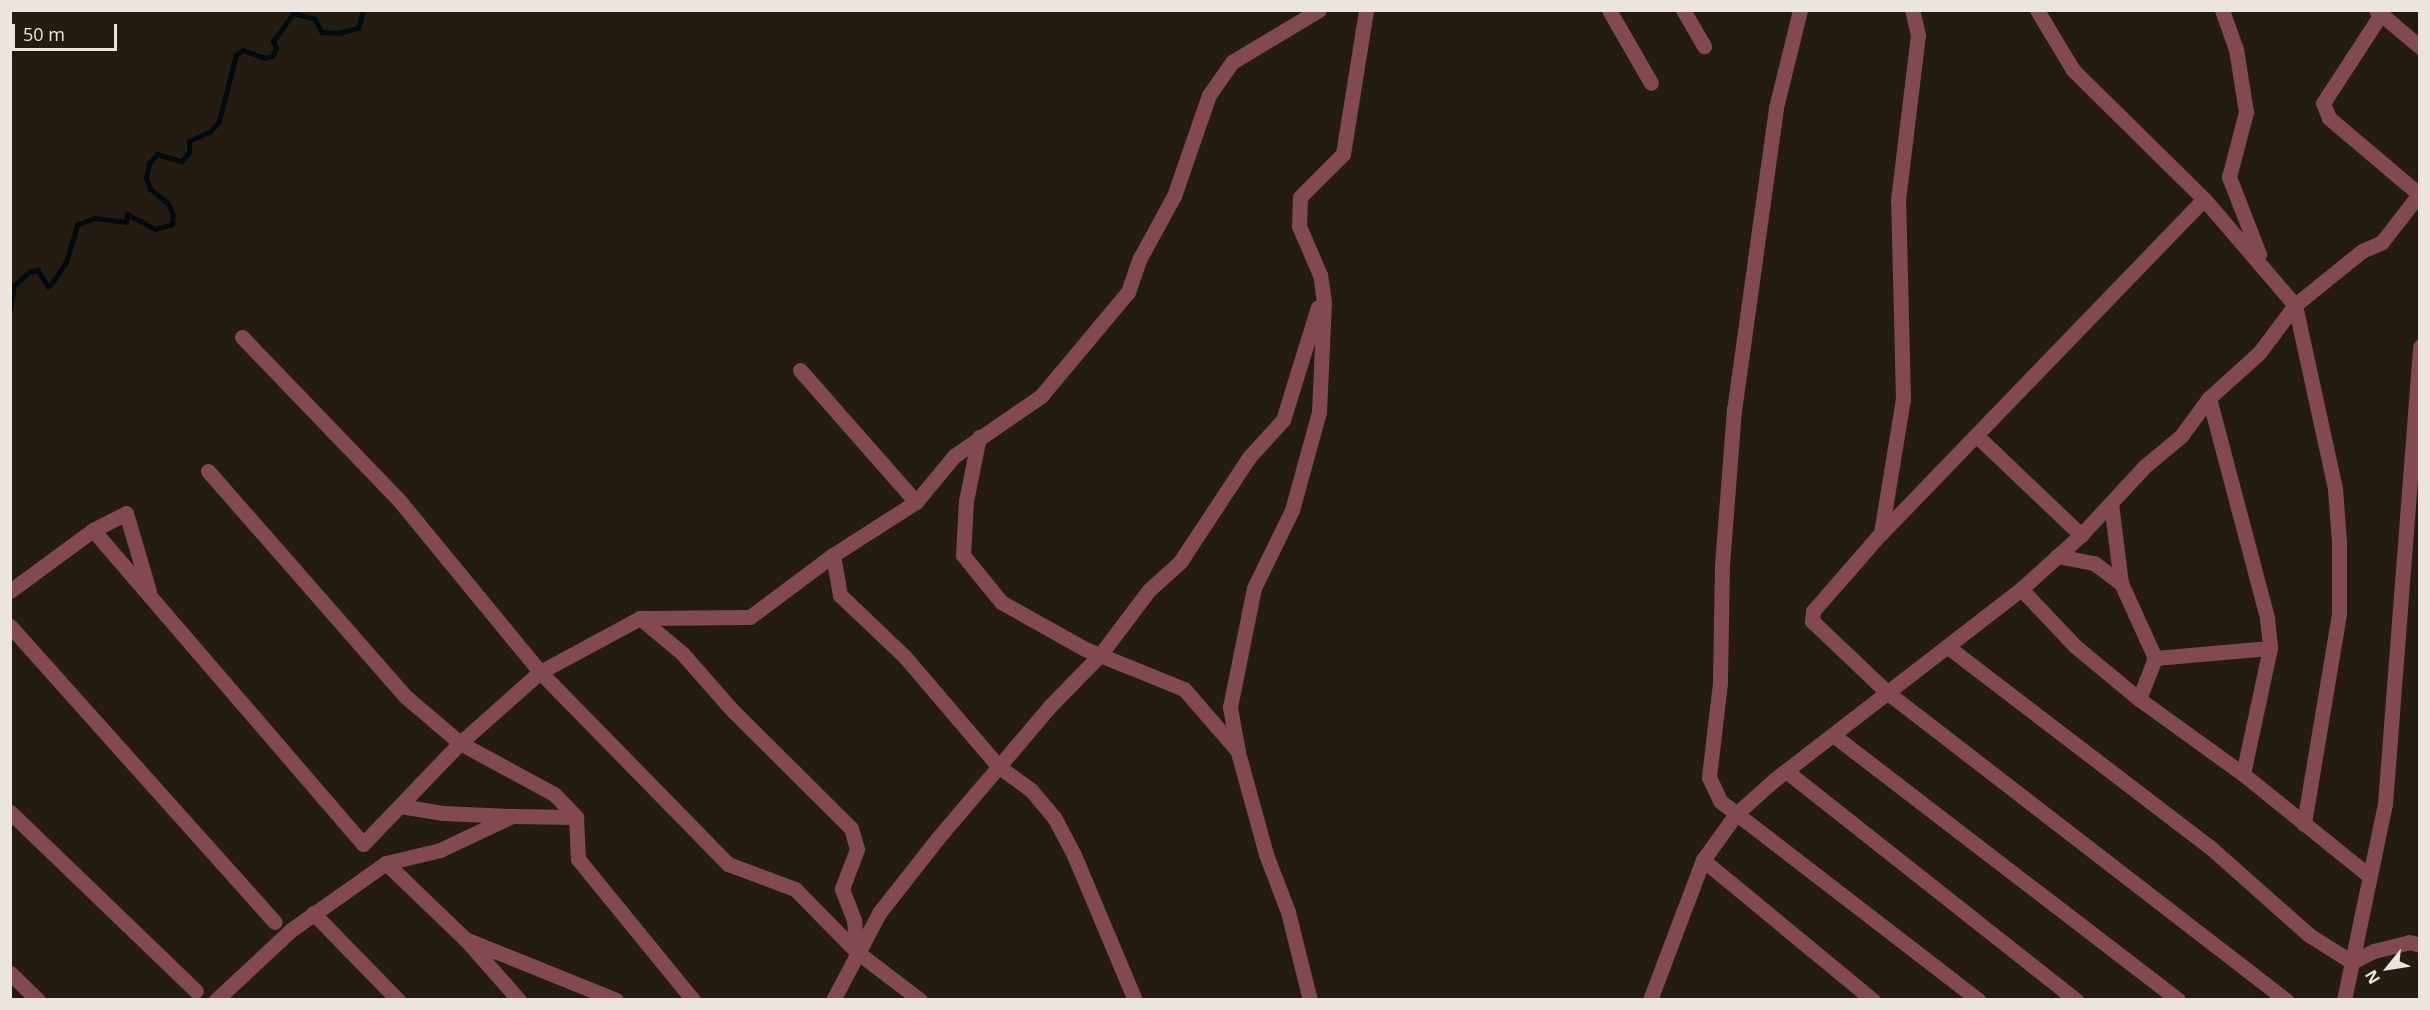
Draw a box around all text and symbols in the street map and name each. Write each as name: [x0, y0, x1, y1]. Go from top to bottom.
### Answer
scale bar: [15, 12, 120, 50]
text: 50 m: [23, 22, 65, 46]
north arrow: [2358, 938, 2418, 998]
text: N: [2360, 966, 2385, 988]

